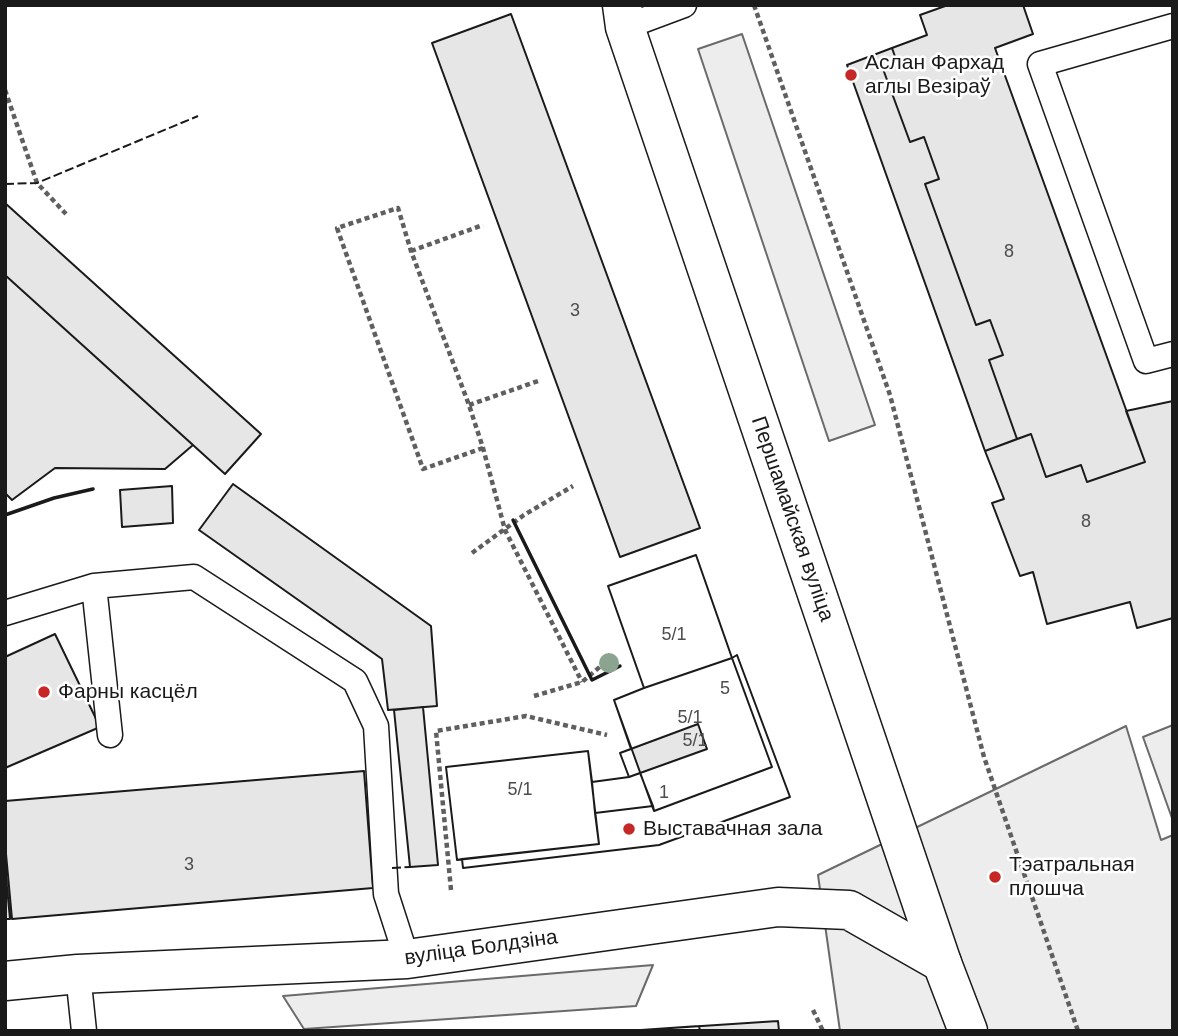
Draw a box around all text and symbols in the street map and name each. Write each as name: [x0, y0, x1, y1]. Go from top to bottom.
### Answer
place label: Аслан Фархад аглы Везіраў: [865, 50, 1004, 100]
marker: Аслан Фархад аглы Везіраў: [843, 67, 859, 83]
house number: 8: [1004, 241, 1014, 263]
house number: 3: [570, 300, 580, 322]
street label: Першамайская вуліца: [745, 413, 839, 625]
house number: 8: [1081, 511, 1091, 533]
house number: 5/1: [661, 624, 687, 646]
house number: 5: [720, 678, 730, 700]
place label: Фарны касцёл: [58, 679, 198, 705]
marker: Фарны касцёл: [36, 684, 52, 700]
house number: 5/1: [677, 707, 703, 729]
house number: 5/1: [682, 730, 708, 752]
house number: 5/1: [507, 779, 533, 801]
house number: 1: [659, 782, 669, 804]
place label: Выставачная зала: [643, 816, 822, 842]
marker: Выставачная зала: [621, 821, 637, 837]
place label: Тэатральная плошча: [1009, 852, 1135, 902]
house number: 3: [184, 854, 194, 876]
marker: Тэатральная плошча: [987, 869, 1003, 885]
street label: вуліца Болдзіна: [403, 925, 559, 971]

